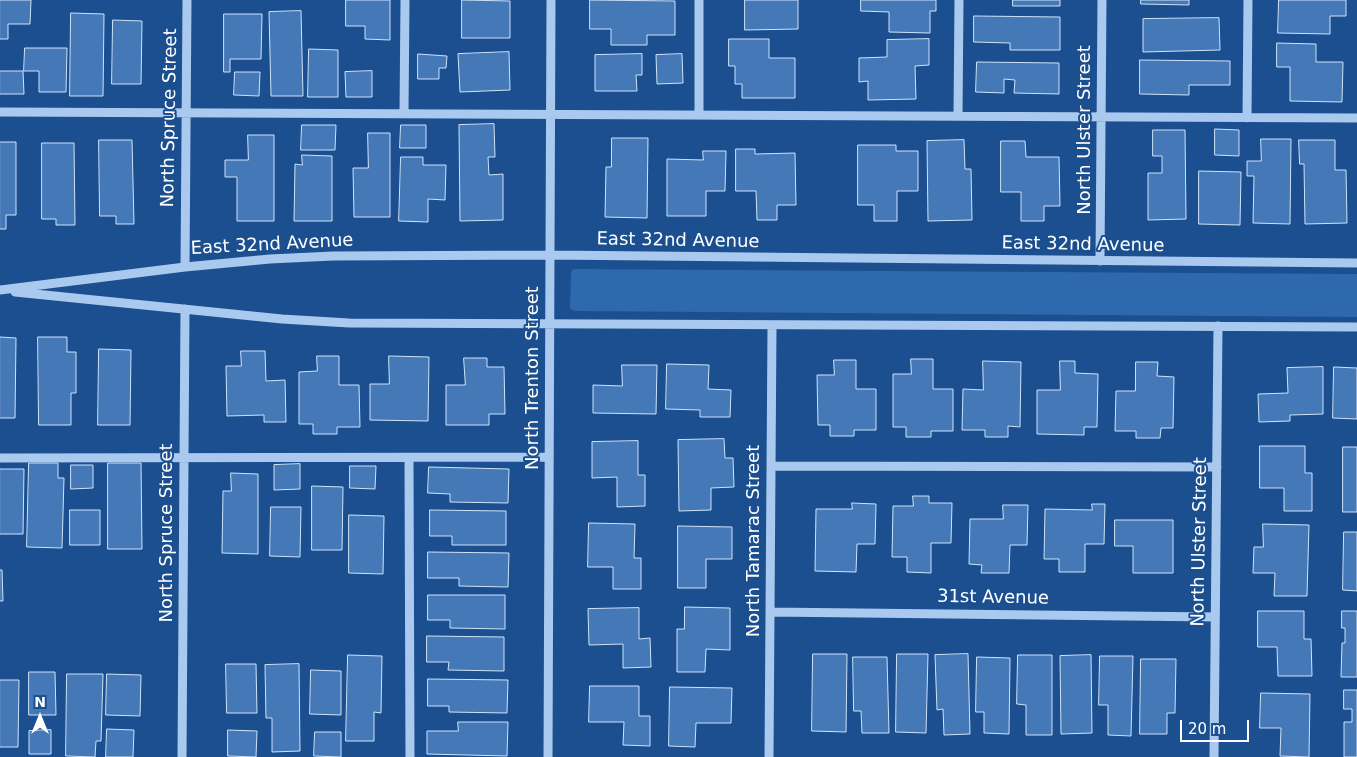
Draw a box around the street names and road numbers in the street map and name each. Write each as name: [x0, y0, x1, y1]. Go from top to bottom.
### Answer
street label: North Spruce Street: [158, 28, 182, 208]
street label: North Ulster Street: [1074, 45, 1096, 215]
street label: East 32nd Avenue: [596, 229, 760, 253]
street label: East 32nd Avenue: [190, 230, 354, 260]
street label: East 32nd Avenue: [1001, 233, 1165, 257]
street label: North Trenton Street: [522, 286, 544, 470]
street label: North Spruce Street: [156, 443, 178, 623]
street label: North Tamarac Street: [743, 445, 765, 637]
street label: North Ulster Street: [1188, 457, 1212, 627]
street label: 31st Avenue: [937, 586, 1049, 610]

